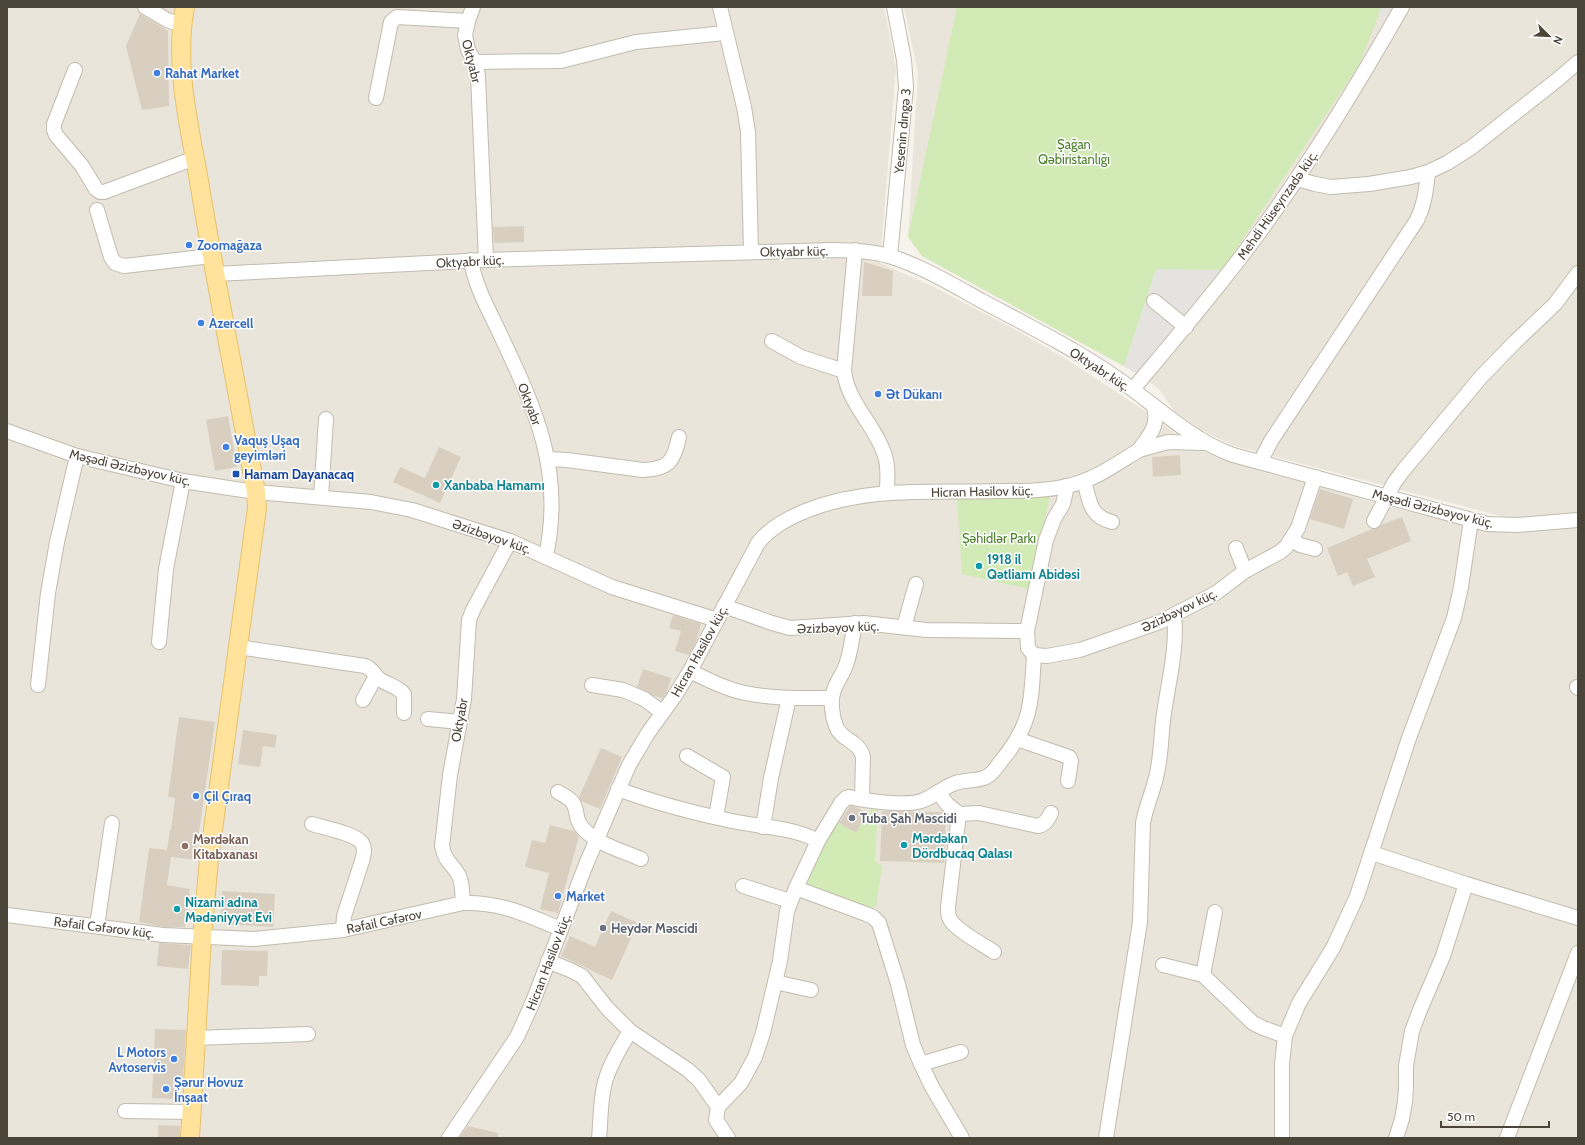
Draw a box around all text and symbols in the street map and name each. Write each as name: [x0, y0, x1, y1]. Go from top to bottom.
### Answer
north arrow: [1529, 16, 1569, 56]
text: N: [1550, 34, 1566, 46]
street label: Oktyabr: [459, 38, 485, 85]
place label: Rahat Market: [165, 65, 240, 81]
marker: Rahat Market: [152, 68, 162, 78]
street label: Yesenin dıngə 3: [890, 88, 914, 175]
park label: Şağan Qəbiristanlığı: [1038, 136, 1110, 167]
street label: Mehdi Hüseynzadə küç.: [1233, 147, 1321, 262]
place label: Zoomağaza: [197, 237, 263, 253]
marker: Zoomağaza: [184, 240, 194, 250]
street label: Oktyabr küç.: [760, 242, 829, 260]
street label: Oktyabr küç.: [435, 251, 505, 271]
place label: Azercell: [209, 315, 254, 331]
marker: Azercell: [196, 318, 206, 328]
street label: Oktyabr küç.: [1067, 344, 1133, 394]
street label: Oktyabr: [515, 381, 546, 428]
place label: Ət Dükanı: [886, 386, 942, 402]
marker: Ət Dükanı: [873, 389, 883, 399]
place label: Vaquş Uşaq geyimləri: [234, 432, 300, 463]
marker: Vaquş Uşaq geyimləri: [221, 442, 231, 452]
street label: Məşədi Əzizbəyov küç.: [68, 445, 193, 489]
place label: Hamam Dayanacaq: [244, 466, 354, 482]
marker: Hamam Dayanacaq: [231, 469, 241, 479]
place label: Xanbaba Hamamı: [443, 477, 545, 493]
marker: Xanbaba Hamamı: [431, 480, 441, 490]
street label: Hicran Hasilov küç.: [931, 482, 1034, 500]
street label: Məşədi Əzizbəyov küç.: [1371, 485, 1495, 531]
street label: Əzizbəyov küç.: [451, 515, 534, 557]
park label: Şəhidlər Parkı: [962, 530, 1036, 546]
place label: 1918 il Qətliamı Abidəsi: [987, 551, 1080, 582]
marker: 1918 il Qətliamı Abidəsi: [974, 561, 984, 571]
street label: Əzizbəyov küç.: [1139, 585, 1220, 635]
street label: Hicran Hasilov küç.: [667, 602, 731, 700]
street label: Əzizbəyov küç.: [797, 618, 880, 636]
street label: Oktyabr: [447, 696, 471, 743]
place label: Çil Çıraq: [204, 788, 251, 804]
marker: Çil Çıraq: [191, 791, 201, 801]
place label: Tuba Şah Məscidi: [860, 810, 957, 826]
marker: Tuba Şah Məscidi: [847, 813, 857, 823]
place label: Mərdəkan Dördbucaq Qalası: [912, 830, 1012, 861]
place label: Mərdəkan Kitabxanası: [193, 831, 258, 862]
marker: Mərdəkan Dördbucaq Qalası: [899, 840, 909, 850]
marker: Mərdəkan Kitabxanası: [180, 841, 190, 851]
place label: Market: [566, 888, 605, 904]
marker: Market: [553, 891, 563, 901]
place label: Nizami adına Mədəniyyət Evi: [185, 894, 272, 925]
marker: Nizami adına Mədəniyyət Evi: [172, 904, 182, 914]
street label: Rəfail Cəfərov: [345, 905, 424, 937]
street label: Hicran Hasilov küç.: [522, 911, 574, 1013]
street label: Rəfail Cəfərov küç.: [53, 913, 155, 941]
place label: Heydər Məscidi: [611, 920, 698, 936]
marker: Heydər Məscidi: [598, 923, 608, 933]
place label: L Motors Avtoservis: [108, 1044, 166, 1075]
marker: L Motors Avtoservis: [169, 1054, 179, 1064]
place label: Şərur Hovuz İnşaat: [174, 1074, 243, 1105]
marker: Şərur Hovuz İnşaat: [161, 1084, 171, 1094]
scale bar: [1441, 1103, 1549, 1129]
text: 50 m: [1447, 1109, 1475, 1124]

